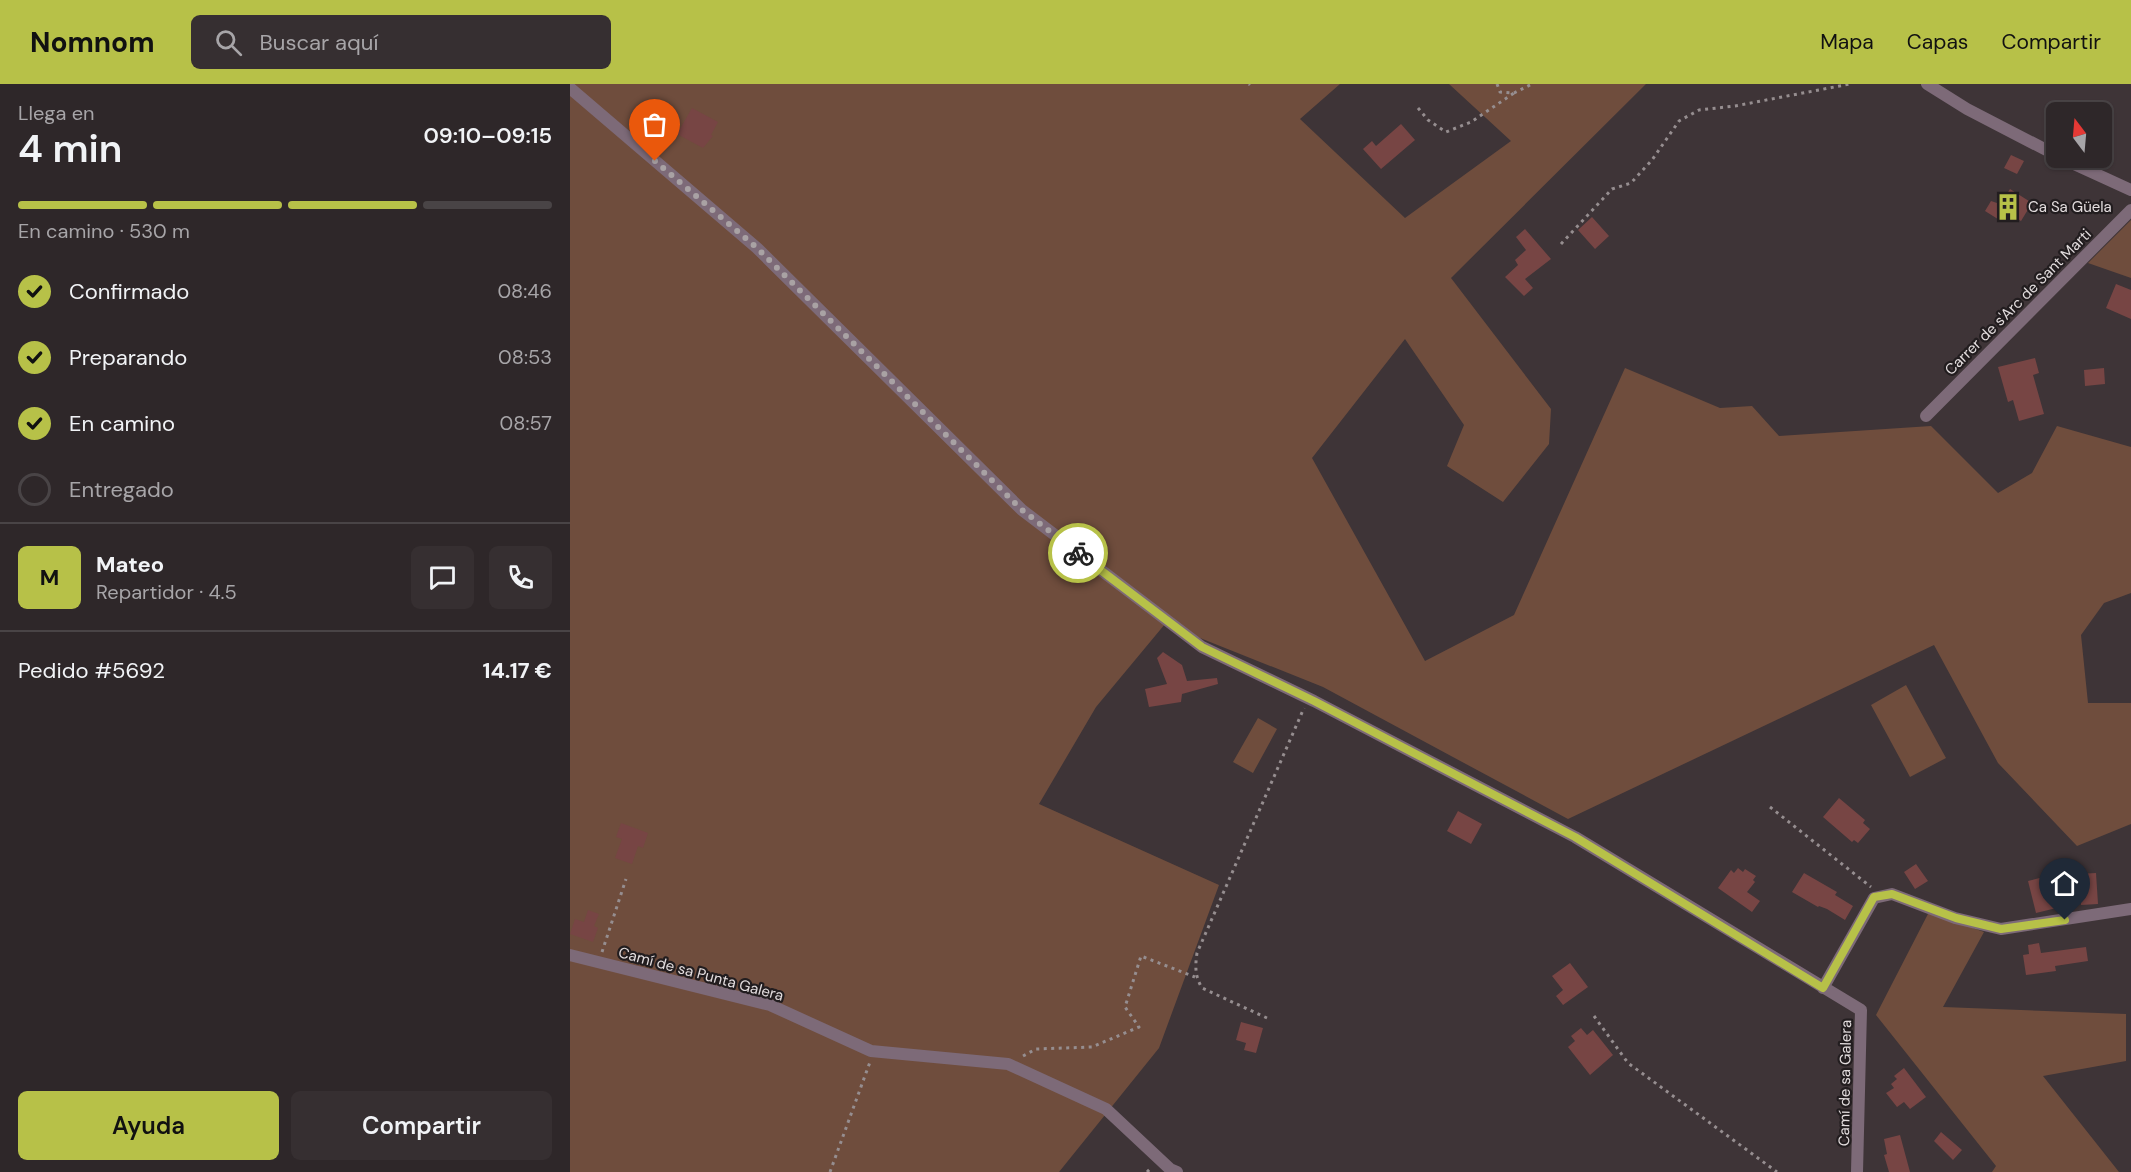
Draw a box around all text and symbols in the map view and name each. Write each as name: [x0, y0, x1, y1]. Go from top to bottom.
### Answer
search box: [191, 15, 611, 69]
text: Nomnom: [30, 24, 155, 61]
icon: search: [212, 26, 245, 59]
text: Buscar aquí: [260, 28, 378, 57]
text: Mapa: [1820, 28, 1874, 56]
text: Capas: [1907, 28, 1968, 56]
text: Compartir: [2001, 28, 2101, 56]
pin: [629, 99, 680, 161]
text: Llega en: [18, 100, 95, 126]
north arrow: [2046, 102, 2112, 168]
map controls: [2046, 102, 2112, 168]
icon: bag: [638, 108, 671, 141]
text: 09:10–09:15: [424, 121, 552, 150]
text: 4 min: [18, 123, 122, 174]
building icon: Ca Sa Güela: [1993, 192, 2023, 222]
place label: Ca Sa Güela: [2028, 197, 2112, 217]
text: En camino · 530 m: [18, 218, 190, 244]
street label: Carrer de s'Arc de Sant Marti: [1940, 224, 2096, 380]
icon: check: [18, 275, 51, 308]
text: Confirmado: [69, 277, 189, 306]
text: 08:46: [497, 278, 552, 304]
icon: check: [18, 341, 51, 374]
text: Preparando: [69, 343, 187, 372]
text: 08:53: [498, 344, 552, 370]
icon: check: [18, 407, 51, 440]
text: En camino: [69, 409, 175, 438]
text: 08:57: [500, 410, 552, 436]
text: Entregado: [69, 475, 174, 504]
courier: [1048, 523, 1108, 583]
icon: bike: [1062, 537, 1095, 570]
button: chat: [411, 546, 474, 609]
button: phone: [489, 546, 552, 609]
text: Mateo: [96, 550, 164, 579]
text: M: [40, 563, 59, 592]
text: Repartidor · 4.5: [96, 579, 237, 605]
text: Pedido #5692: [18, 656, 165, 685]
text: 14.17 €: [483, 656, 552, 685]
pin: [2039, 858, 2090, 920]
icon: home: [2048, 867, 2081, 900]
street label: Camí de sa Punta Galera: [616, 942, 786, 1006]
street label: Camí de sa Galera: [1834, 1020, 1856, 1146]
button: Ayuda: [18, 1091, 279, 1160]
button: Compartir: [291, 1091, 552, 1160]

